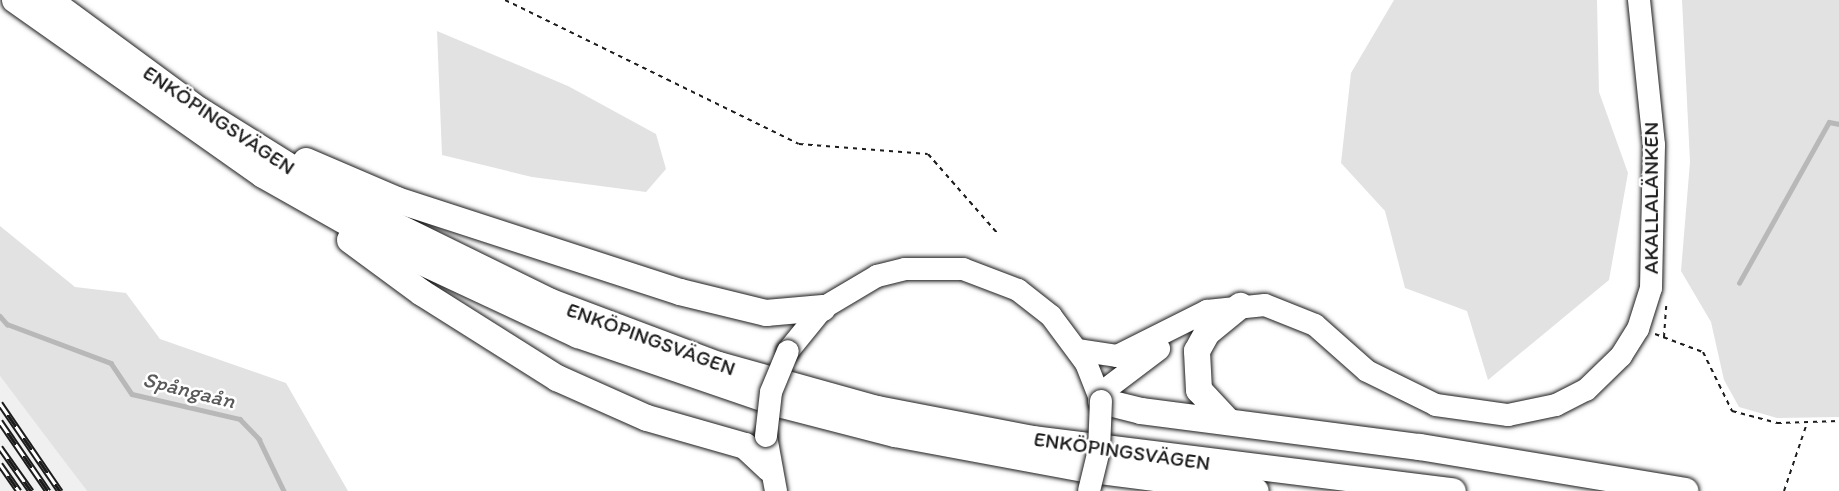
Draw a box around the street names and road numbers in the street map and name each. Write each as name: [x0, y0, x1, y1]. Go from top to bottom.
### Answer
street label: ENKÖPINGSVÄGEN: [138, 60, 300, 180]
street label: AKALLALÄNKEN: [1638, 122, 1664, 274]
street label: ENKÖPINGSVÄGEN: [563, 297, 739, 381]
street label: ENKÖPINGSVÄGEN: [1032, 426, 1212, 476]

